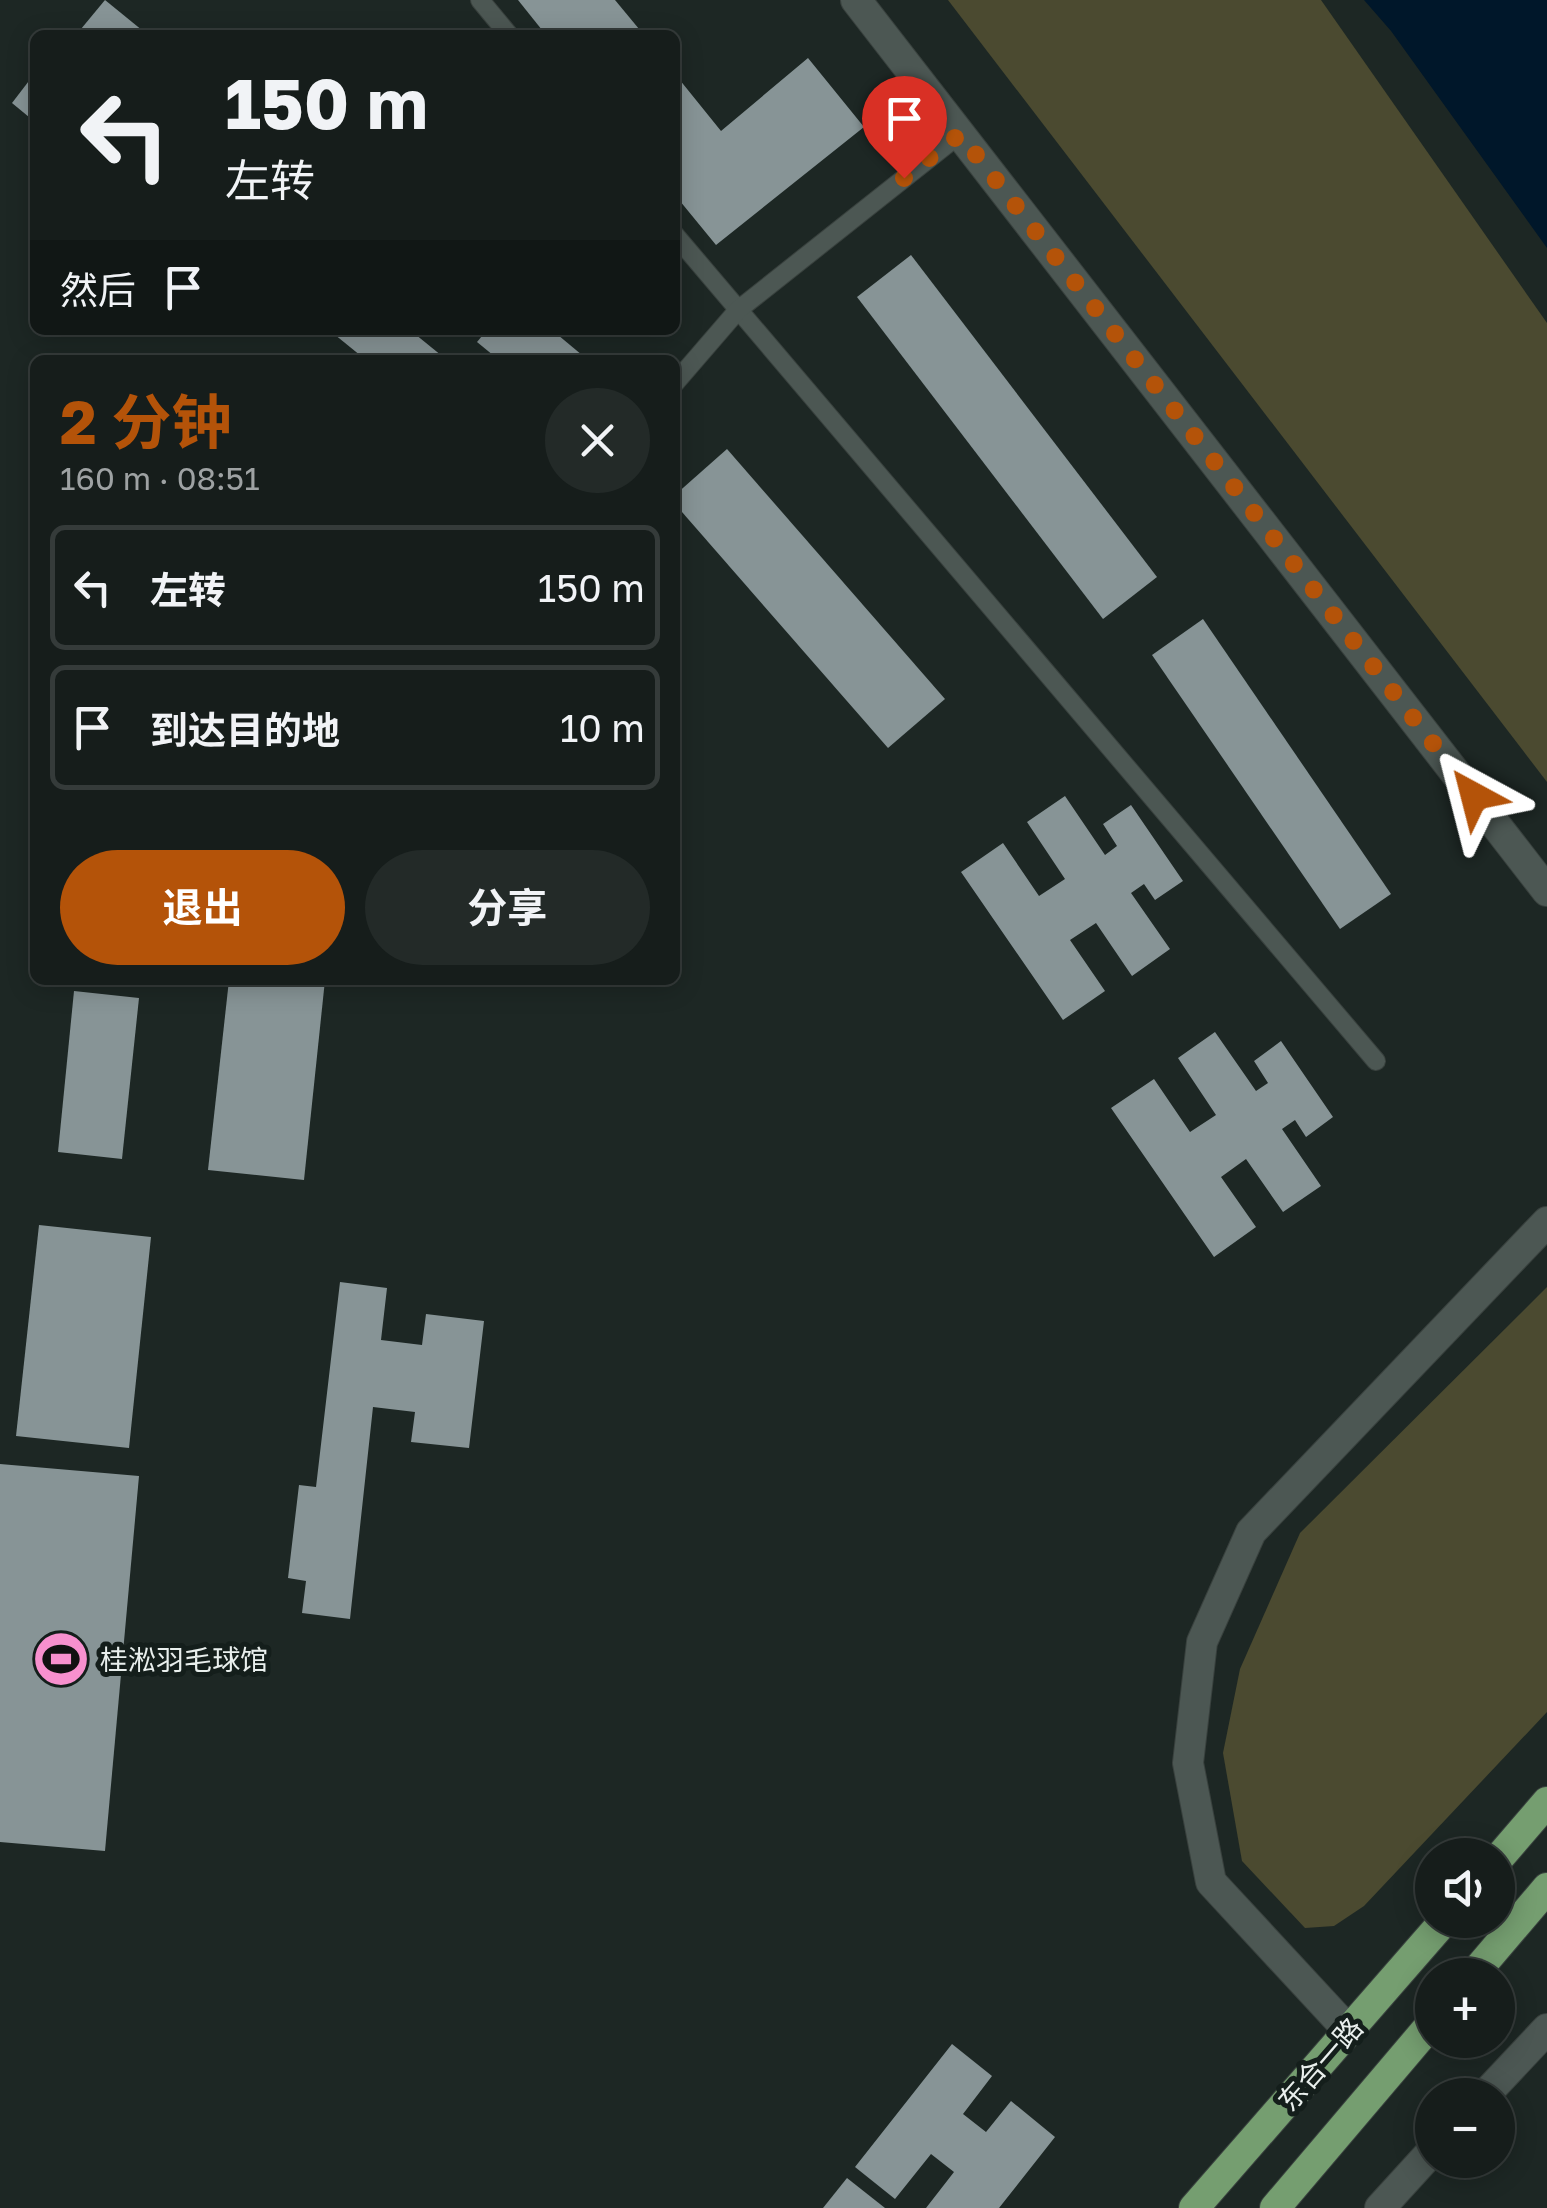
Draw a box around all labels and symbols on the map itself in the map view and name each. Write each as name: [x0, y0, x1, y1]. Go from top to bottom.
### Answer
pin: [862, 76, 947, 179]
position arrow: [1422, 744, 1526, 848]
sports icon: 桂淞羽毛球馆: [31, 1629, 91, 1689]
place label: 桂淞羽毛球馆: [100, 1643, 268, 1676]
street label: 东合一路: [1271, 2011, 1369, 2117]

